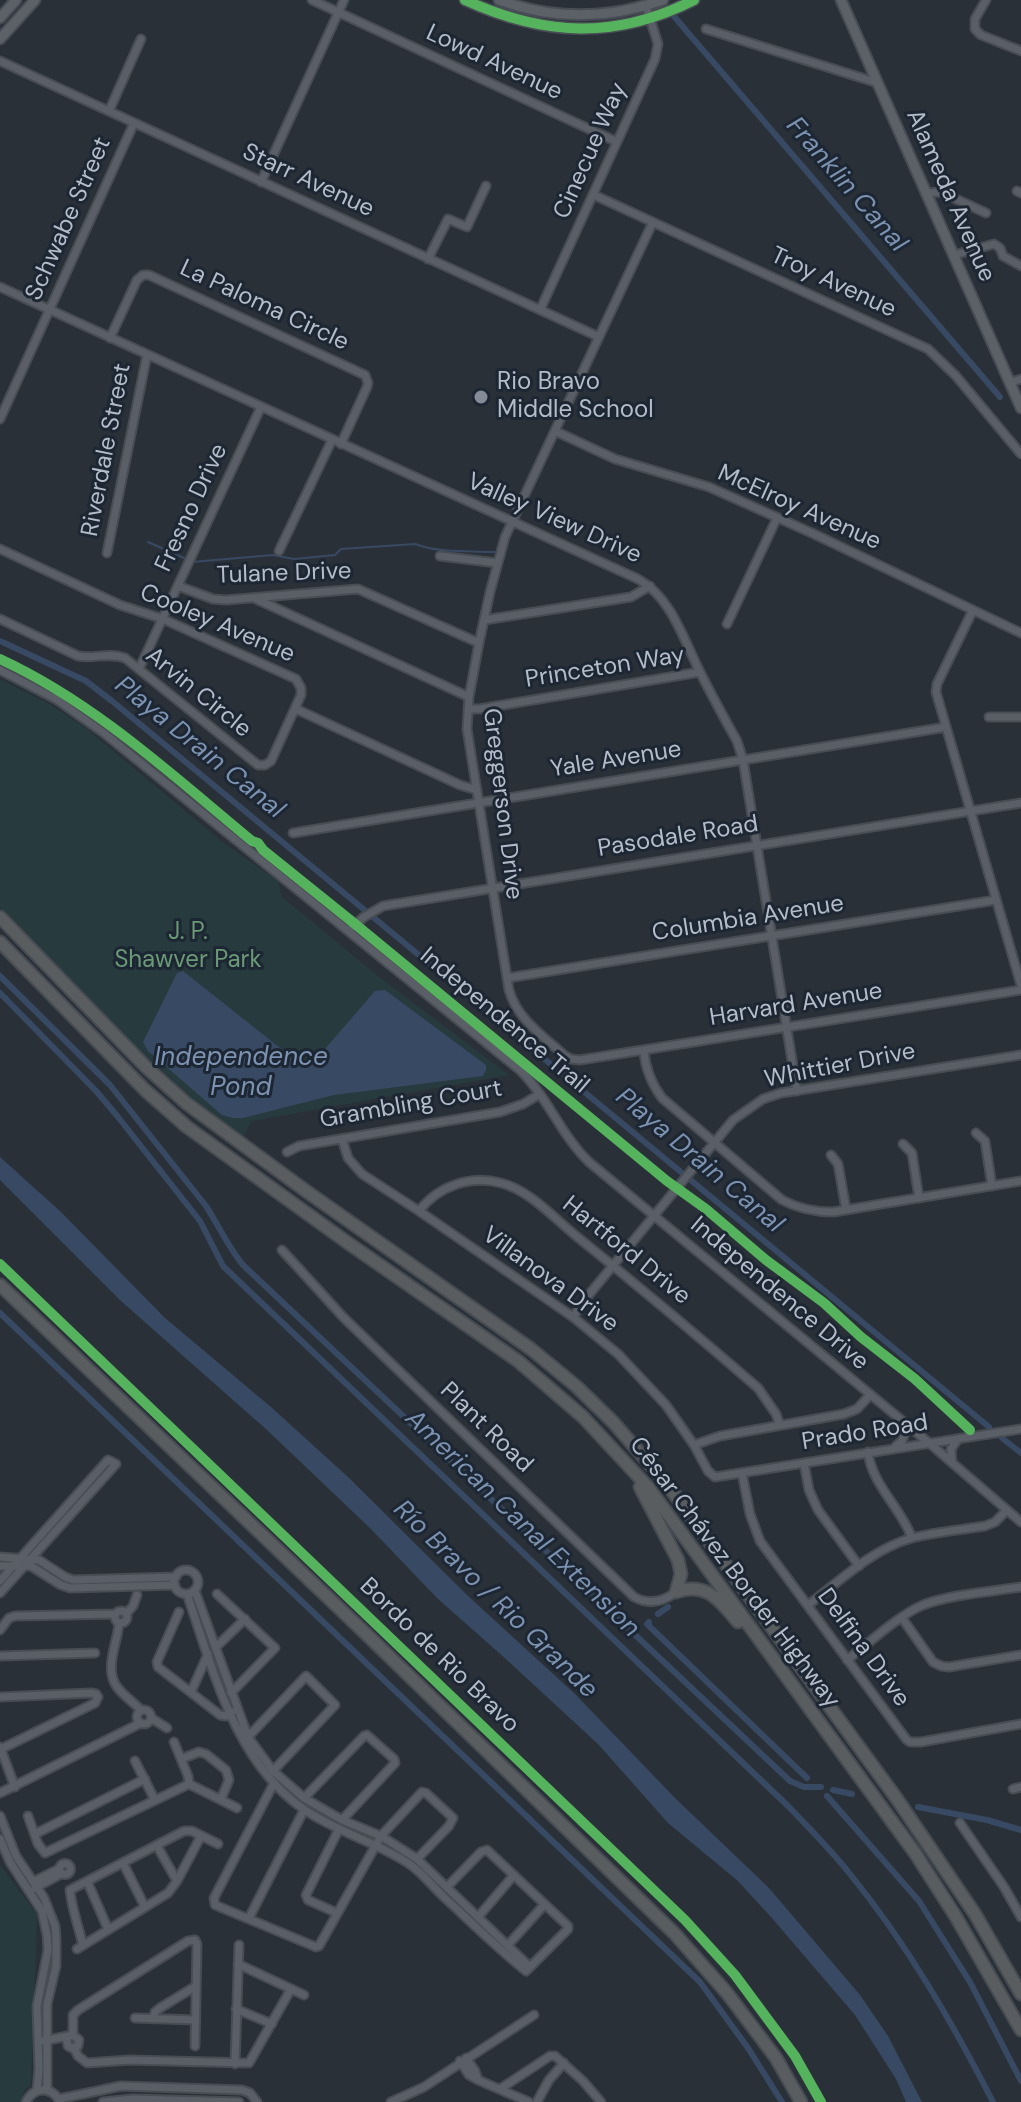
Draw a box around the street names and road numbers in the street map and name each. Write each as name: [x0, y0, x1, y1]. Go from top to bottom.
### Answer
street label: Lowd Avenue: [421, 19, 567, 107]
street label: Cinecue Way: [548, 78, 634, 224]
street label: Alameda Avenue: [899, 105, 1001, 287]
street label: Schwabe Street: [20, 133, 118, 305]
street label: Starr Avenue: [238, 138, 378, 224]
street label: Troy Avenue: [766, 241, 900, 325]
street label: La Paloma Circle: [175, 254, 353, 358]
street label: Riverdale Street: [76, 361, 138, 539]
street label: Fresno Drive: [150, 439, 234, 577]
street label: McElroy Avenue: [713, 459, 885, 557]
street label: Valley View Drive: [462, 468, 646, 570]
street label: Tulane Drive: [216, 557, 352, 591]
street label: Cooley Avenue: [135, 578, 299, 670]
street label: Princeton Way: [523, 641, 687, 695]
street label: Arvin Circle: [139, 642, 257, 744]
street label: Greggerson Drive: [476, 707, 528, 901]
street label: Yale Avenue: [548, 735, 684, 785]
street label: Pasodale Road: [596, 810, 760, 864]
street label: Columbia Avenue: [650, 890, 846, 948]
street label: Independence Trail: [414, 942, 594, 1100]
street label: Harvard Avenue: [707, 977, 885, 1033]
street label: Whittier Drive: [762, 1037, 918, 1095]
street label: Grambling Court: [318, 1075, 504, 1135]
street label: Hartford Drive: [556, 1191, 696, 1311]
street label: Independence Drive: [684, 1211, 874, 1377]
street label: Villanova Drive: [476, 1221, 624, 1339]
street label: Plant Road: [434, 1377, 538, 1479]
street label: Prado Road: [800, 1409, 930, 1457]
street label: César Chávez Border Highway: [623, 1432, 845, 1714]
street label: Bordo de Rio Bravo: [353, 1572, 525, 1740]
street label: Delfina Drive: [810, 1583, 916, 1713]

